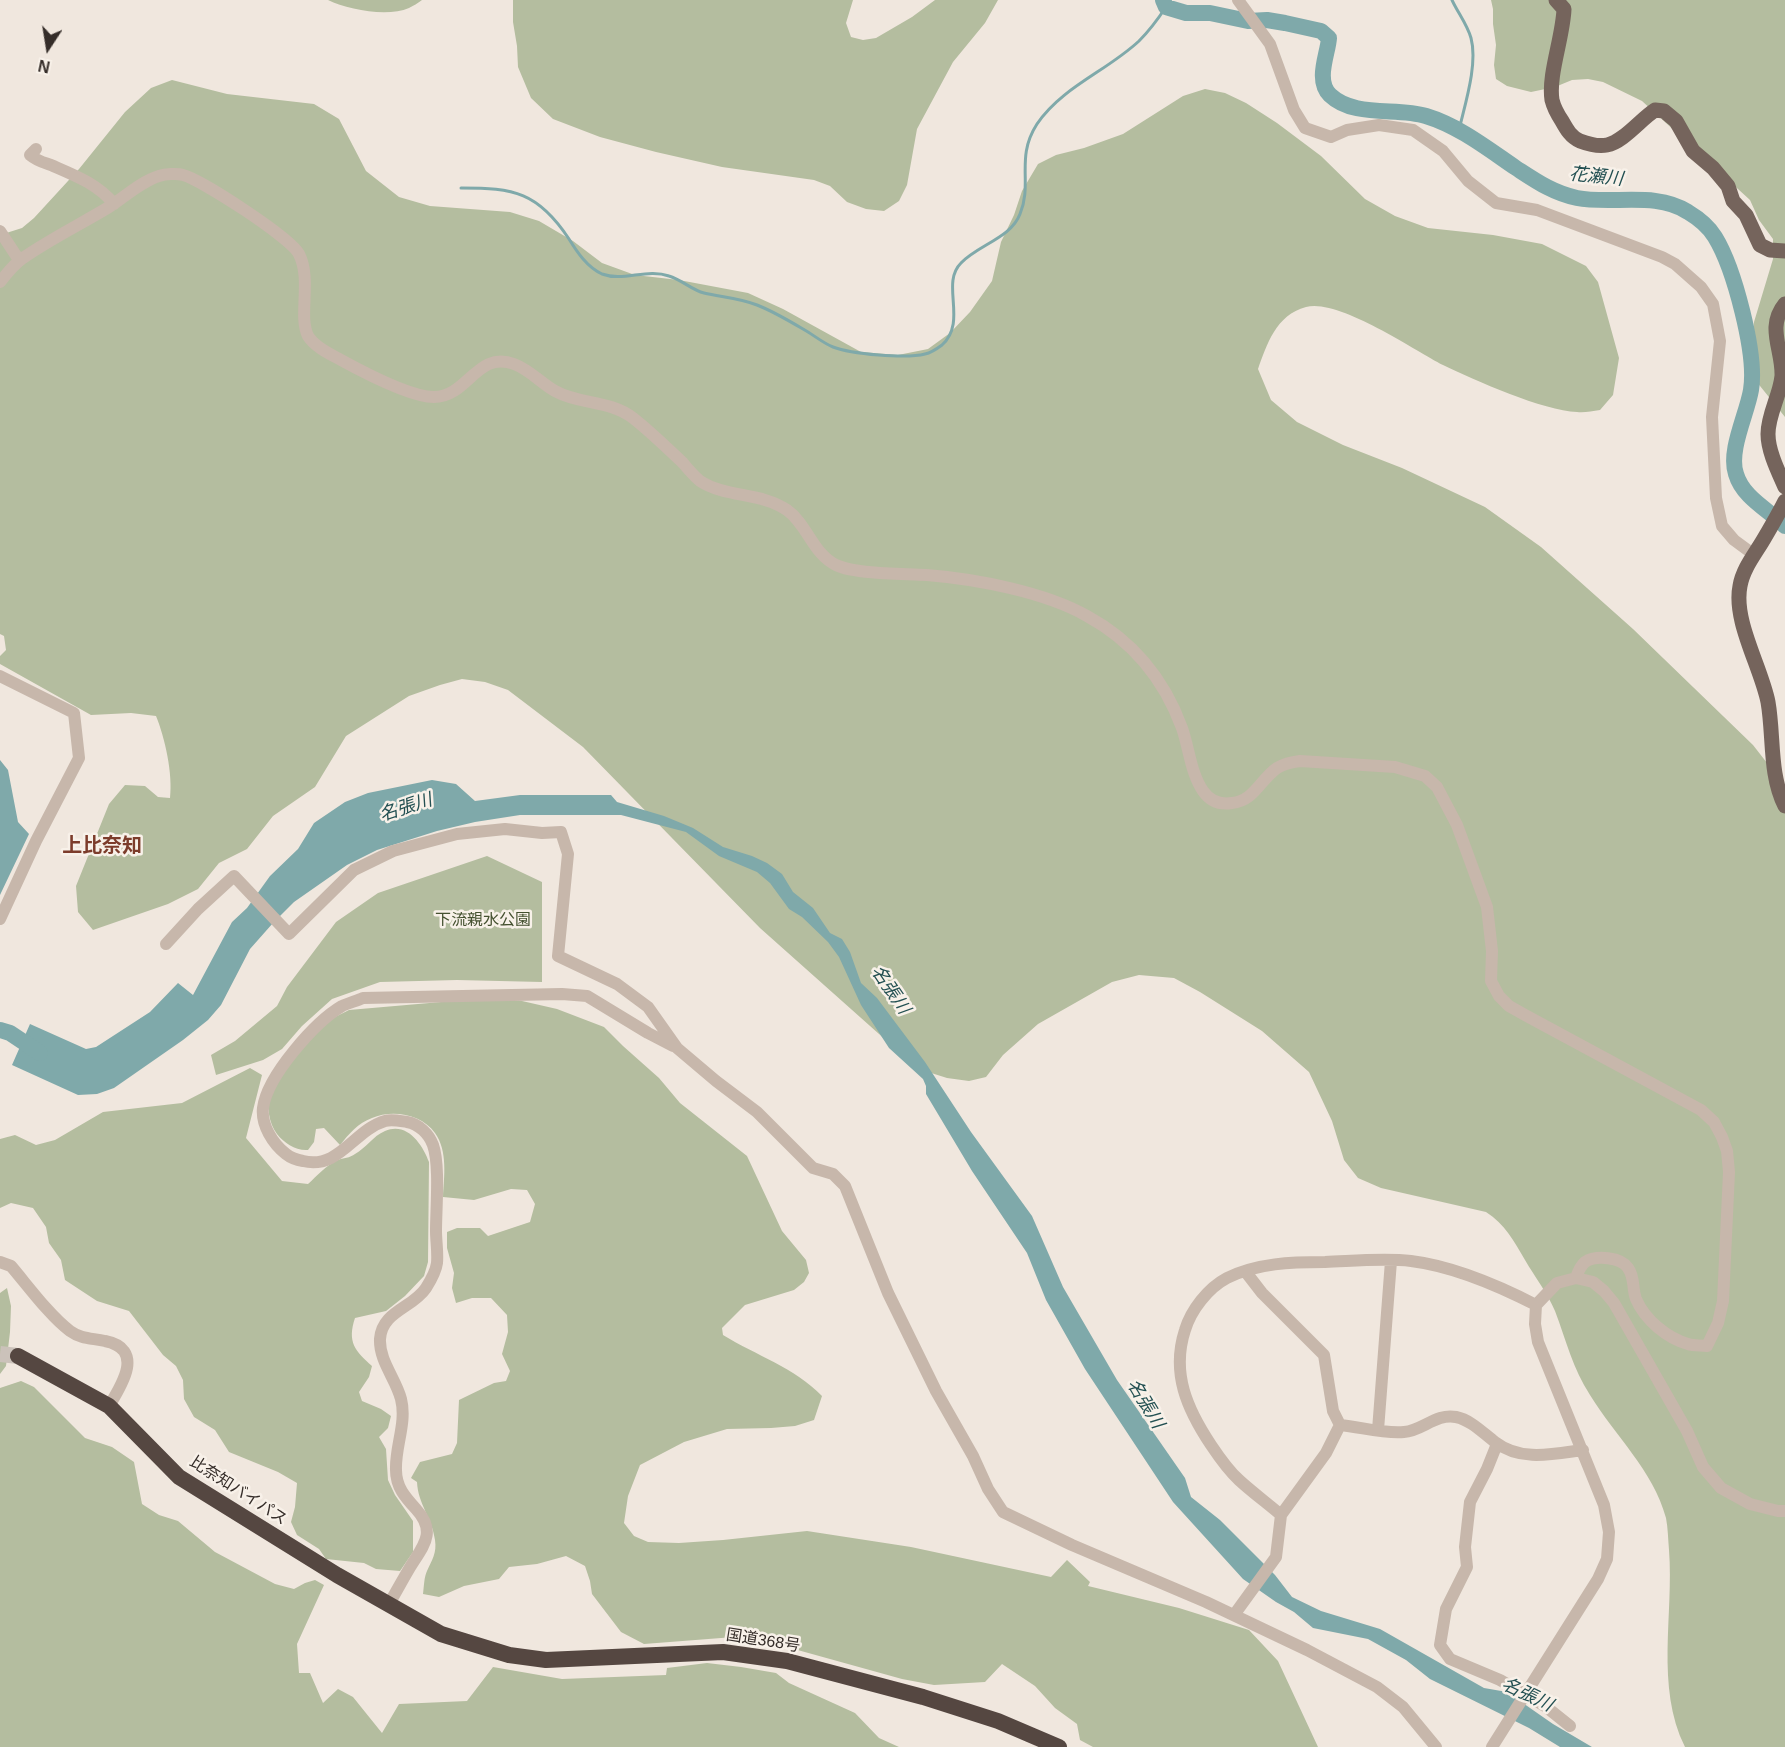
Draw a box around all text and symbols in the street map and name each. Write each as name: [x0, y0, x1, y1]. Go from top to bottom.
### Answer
north arrow: [18, 18, 78, 78]
text: N: [37, 57, 52, 76]
water label: 花瀬川: [1568, 163, 1624, 191]
water label: 名張川: [377, 789, 435, 827]
district label: 上比奈知: [62, 834, 142, 858]
park label: 下流親水公園: [435, 911, 531, 931]
water label: 名張川: [866, 962, 914, 1018]
water label: 名張川: [1122, 1375, 1168, 1433]
street label: 比奈知バイパス: [186, 1452, 290, 1530]
street label: 国道368号: [725, 1626, 801, 1656]
water label: 名張川: [1498, 1673, 1556, 1717]

